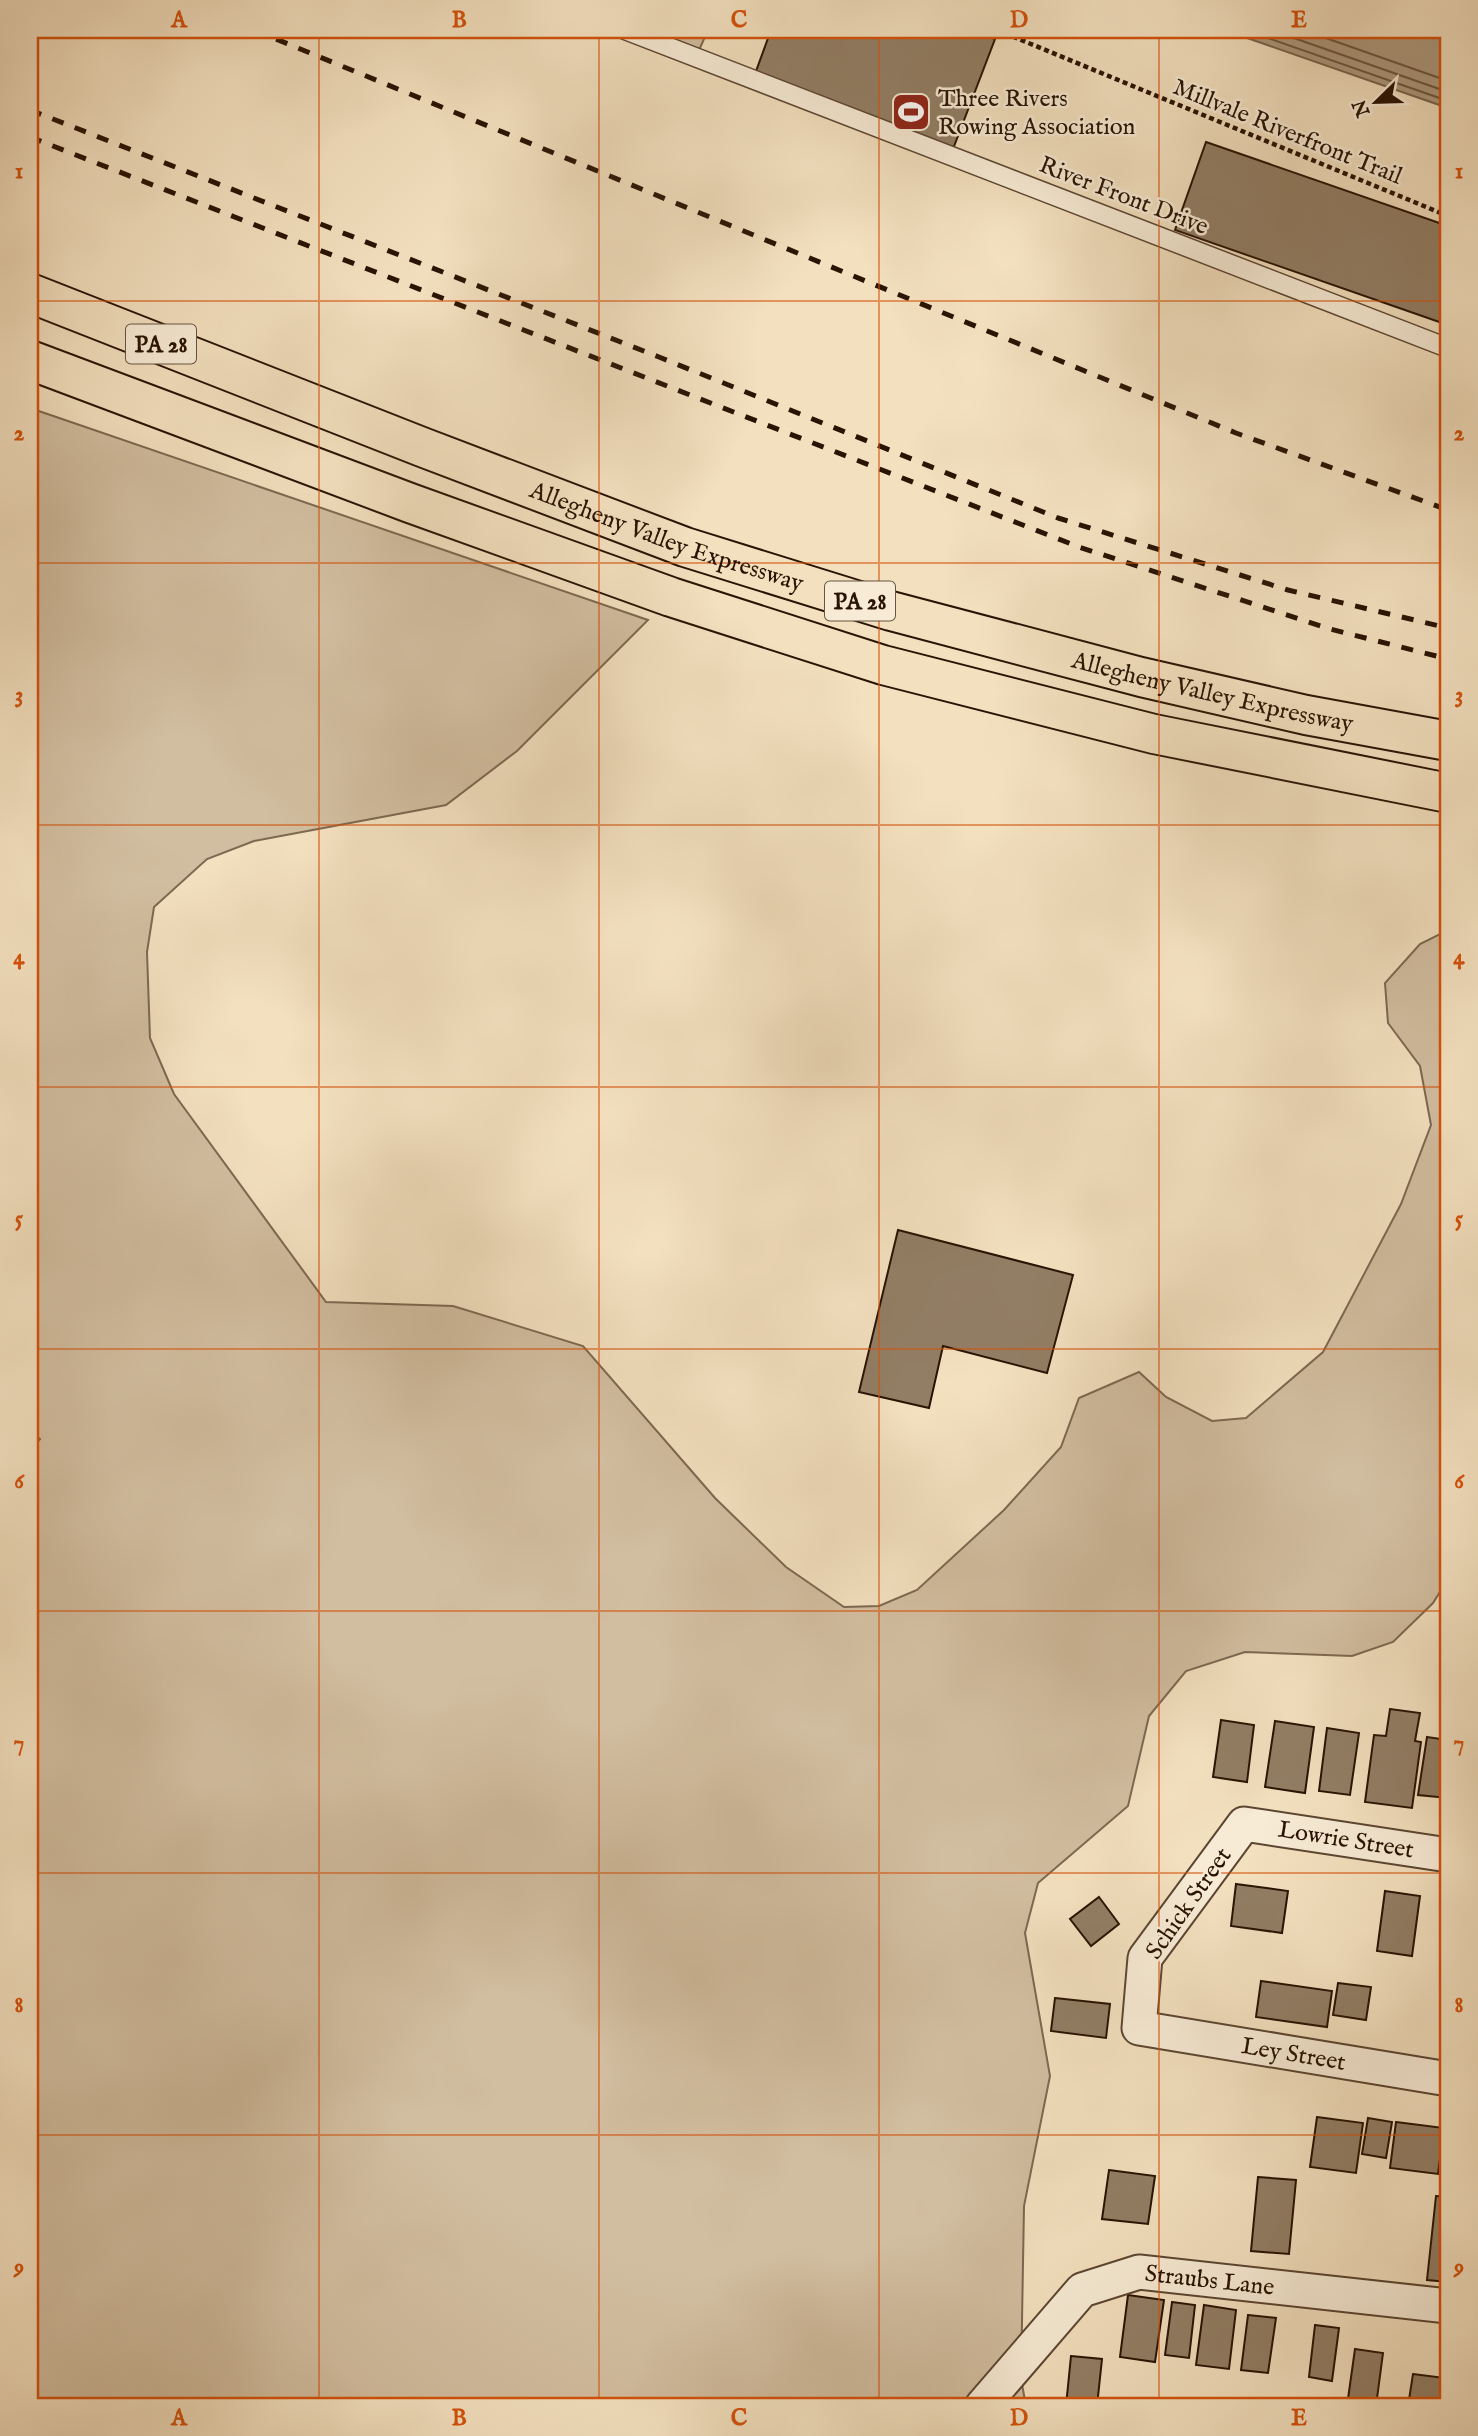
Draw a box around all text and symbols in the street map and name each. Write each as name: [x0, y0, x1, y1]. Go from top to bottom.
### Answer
text: A: [170, 6, 188, 35]
text: B: [451, 6, 467, 35]
text: C: [731, 6, 748, 35]
text: D: [1010, 6, 1028, 35]
text: E: [1291, 6, 1307, 35]
north arrow: [1342, 66, 1412, 136]
street label: Millvale Riverfront Trail: [1168, 72, 1407, 193]
place label: Three Rivers Rowing Association: [938, 84, 1136, 143]
sports icon: Three Rivers Rowing Association: [890, 91, 932, 133]
text: N: [1348, 95, 1377, 121]
street label: River Front Drive: [1034, 150, 1212, 243]
text: 1: [15, 157, 23, 186]
text: 1: [1455, 157, 1463, 186]
road number: PA 28: [126, 324, 196, 364]
text: 2: [14, 419, 25, 448]
text: 2: [1454, 419, 1465, 448]
street label: Allegheny Valley Expressway: [524, 475, 807, 600]
road number: PA 28: [825, 582, 895, 621]
street label: Allegheny Valley Expressway: [1067, 645, 1356, 740]
text: 3: [15, 681, 23, 710]
text: 3: [1455, 681, 1463, 710]
text: 4: [13, 943, 25, 972]
text: 4: [1453, 943, 1465, 972]
text: 5: [15, 1205, 24, 1234]
text: 5: [1455, 1205, 1464, 1234]
text: 6: [14, 1467, 25, 1496]
text: 6: [1454, 1467, 1465, 1496]
text: 7: [14, 1729, 24, 1758]
text: 7: [1454, 1729, 1464, 1758]
street label: Lowrie Street: [1276, 1814, 1416, 1866]
street label: Schick Street: [1139, 1842, 1239, 1966]
text: 8: [14, 1991, 24, 2020]
text: 8: [1454, 1991, 1464, 2020]
street label: Ley Street: [1239, 2031, 1348, 2079]
text: 9: [13, 2253, 24, 2282]
text: 9: [1453, 2253, 1464, 2282]
street label: Straubs Lane: [1143, 2259, 1276, 2304]
text: A: [170, 2404, 188, 2433]
text: B: [451, 2404, 467, 2433]
text: C: [731, 2404, 748, 2433]
text: D: [1010, 2404, 1028, 2433]
text: E: [1291, 2404, 1307, 2433]

